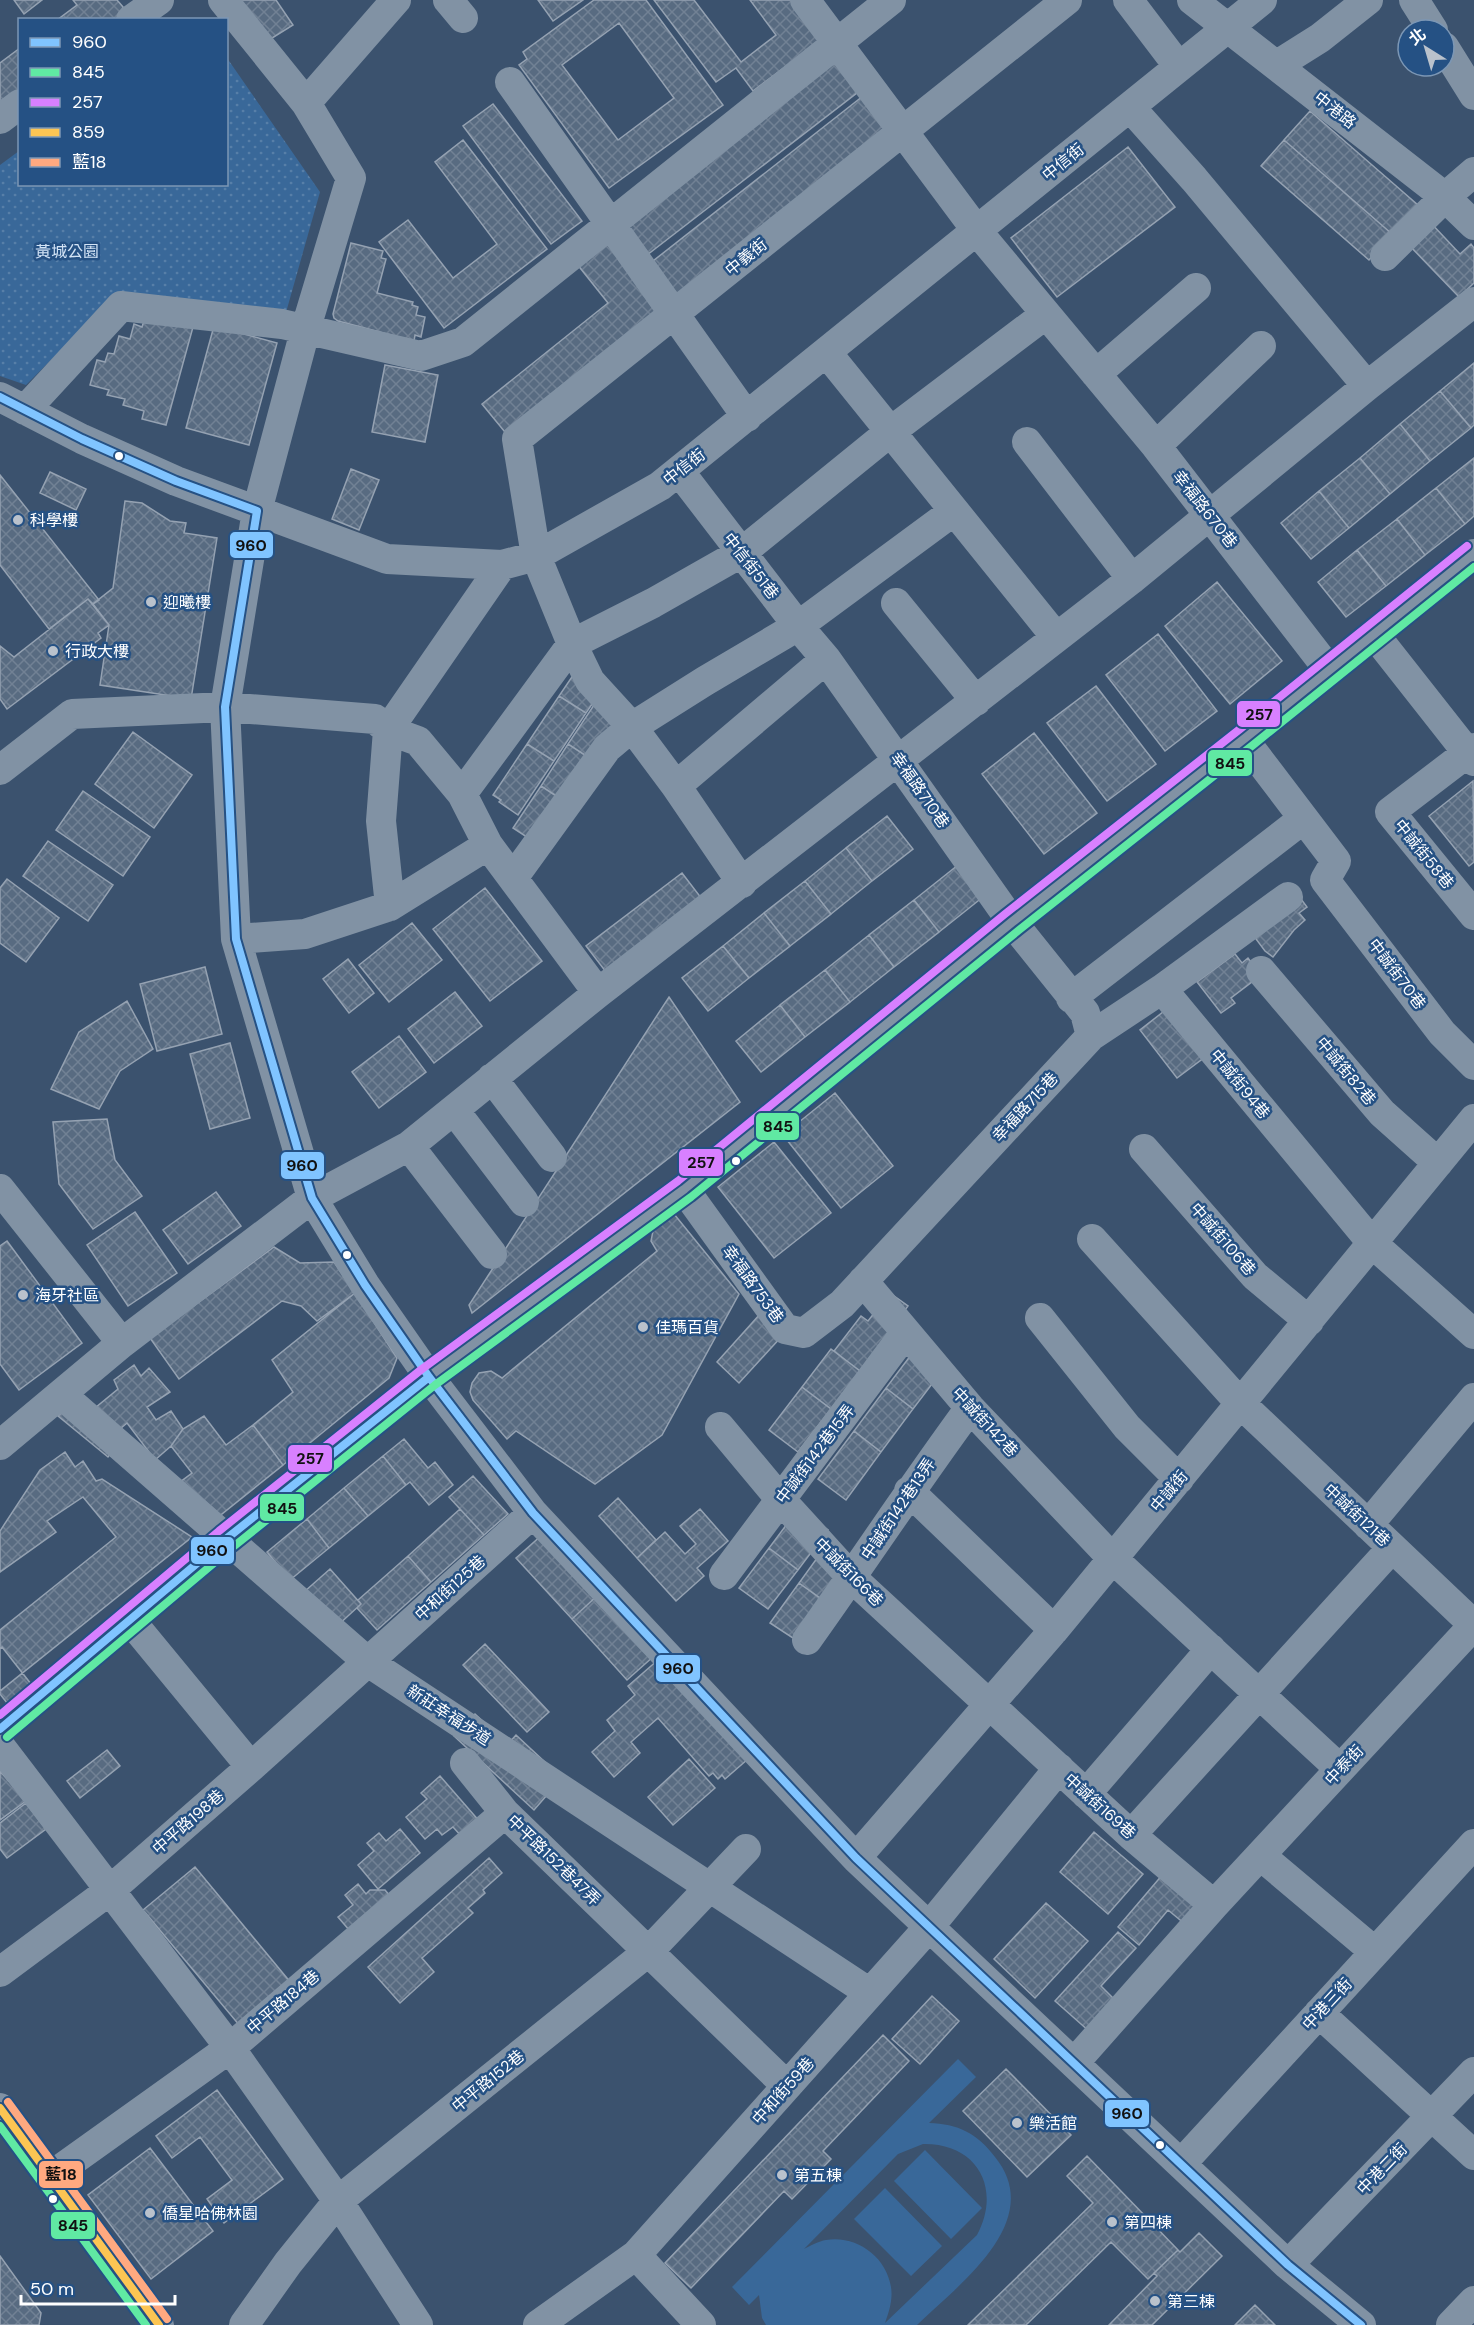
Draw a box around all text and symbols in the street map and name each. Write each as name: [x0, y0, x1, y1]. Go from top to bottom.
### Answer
legend: [18, 18, 228, 186]
north arrow: [1396, 18, 1456, 78]
text: 北: [1405, 23, 1430, 50]
text: 960: [72, 30, 107, 54]
text: 845: [72, 60, 105, 84]
street label: 中港路: [1310, 87, 1360, 133]
text: 257: [72, 90, 103, 114]
text: 859: [72, 120, 105, 144]
street label: 中信街: [1038, 139, 1088, 185]
text: 藍18: [72, 150, 107, 174]
street label: 中義街: [721, 234, 771, 280]
park label: 黃城公園: [35, 241, 99, 262]
street label: 中信街: [659, 444, 709, 490]
unlabelled marker: [113, 450, 125, 462]
street label: 幸福路670巷: [1168, 466, 1242, 552]
place label: 科學樓: [30, 510, 78, 531]
marker: 科學樓: [11, 513, 25, 527]
street label: 中信街51巷: [718, 529, 784, 603]
line badge: 960: [229, 531, 274, 559]
text: 960: [235, 535, 267, 556]
place label: 迎曦樓: [163, 592, 211, 613]
marker: 迎曦樓: [144, 595, 158, 609]
place label: 行政大樓: [65, 641, 129, 662]
marker: 行政大樓: [46, 644, 60, 658]
line badge: 257: [1236, 700, 1281, 728]
text: 257: [1245, 704, 1273, 725]
street label: 幸福路710巷: [886, 748, 954, 832]
line badge: 845: [1207, 749, 1253, 777]
text: 845: [1215, 753, 1245, 774]
street label: 中誠街58巷: [1390, 815, 1458, 893]
street label: 中誠街70巷: [1364, 934, 1430, 1014]
street label: 中誠街82巷: [1311, 1033, 1381, 1109]
street label: 中誠街94巷: [1205, 1045, 1275, 1123]
street label: 幸福路715巷: [988, 1068, 1062, 1146]
line badge: 845: [755, 1112, 800, 1141]
text: 845: [763, 1116, 793, 1137]
line badge: 257: [678, 1148, 724, 1177]
line badge: 960: [280, 1151, 325, 1180]
text: 257: [687, 1152, 715, 1173]
text: 960: [286, 1155, 318, 1176]
unlabelled marker: [730, 1155, 742, 1167]
street label: 中誠街106巷: [1186, 1198, 1260, 1280]
street label: 幸福路753巷: [718, 1241, 788, 1327]
unlabelled marker: [341, 1249, 353, 1261]
place label: 海牙社區: [35, 1285, 99, 1306]
marker: 海牙社區: [16, 1288, 30, 1302]
place label: 佳瑪百貨: [655, 1317, 719, 1338]
marker: 佳瑪百貨: [636, 1320, 650, 1334]
street label: 中誠街142巷: [947, 1383, 1023, 1461]
street label: 中誠街142巷15弄: [771, 1400, 859, 1508]
line badge: 257: [287, 1444, 333, 1473]
text: 257: [296, 1448, 324, 1469]
street label: 中誠街142巷13弄: [856, 1454, 940, 1564]
street label: 中誠街: [1146, 1466, 1192, 1516]
street label: 中誠街121巷: [1319, 1479, 1395, 1551]
line badge: 845: [259, 1493, 305, 1522]
text: 845: [267, 1498, 297, 1519]
street label: 中誠街166巷: [810, 1533, 888, 1611]
line badge: 960: [190, 1536, 235, 1565]
text: 960: [196, 1540, 228, 1561]
street label: 中和街125巷: [410, 1551, 490, 1625]
line badge: 960: [655, 1654, 701, 1683]
text: 960: [662, 1658, 694, 1679]
street label: 新莊幸福步道: [403, 1680, 495, 1750]
street label: 中泰街: [1320, 1740, 1368, 1790]
street label: 中誠街169巷: [1060, 1768, 1140, 1844]
street label: 中平路198巷: [148, 1785, 228, 1859]
street label: 中平路152巷47弄: [503, 1810, 605, 1910]
street label: 中平路184巷: [242, 1966, 324, 2038]
street label: 中港三街: [1297, 1973, 1357, 2035]
street label: 中平路152巷: [447, 2045, 529, 2117]
street label: 中和街59巷: [747, 2053, 819, 2129]
line badge: 960: [1104, 2099, 1150, 2128]
text: 960: [1111, 2103, 1143, 2124]
place label: 樂活館: [1029, 2113, 1077, 2134]
marker: 樂活館: [1010, 2116, 1024, 2130]
unlabelled marker: [1154, 2139, 1166, 2151]
street label: 中港二街: [1352, 2139, 1412, 2199]
line badge: 藍18: [38, 2160, 84, 2189]
text: 藍18: [45, 2164, 77, 2185]
place label: 第五棟: [794, 2165, 842, 2186]
marker: 第五棟: [775, 2168, 789, 2182]
unlabelled marker: [47, 2193, 59, 2205]
place label: 僑星哈佛林園: [162, 2203, 258, 2224]
marker: 僑星哈佛林園: [143, 2206, 157, 2220]
line badge: 845: [50, 2211, 96, 2240]
place label: 第四棟: [1124, 2212, 1172, 2233]
text: 845: [58, 2215, 88, 2236]
marker: 第四棟: [1105, 2215, 1119, 2229]
scale bar: [21, 2268, 176, 2306]
text: 50 m: [30, 2277, 74, 2301]
place label: 第三棟: [1167, 2291, 1215, 2312]
marker: 第三棟: [1148, 2294, 1162, 2308]

